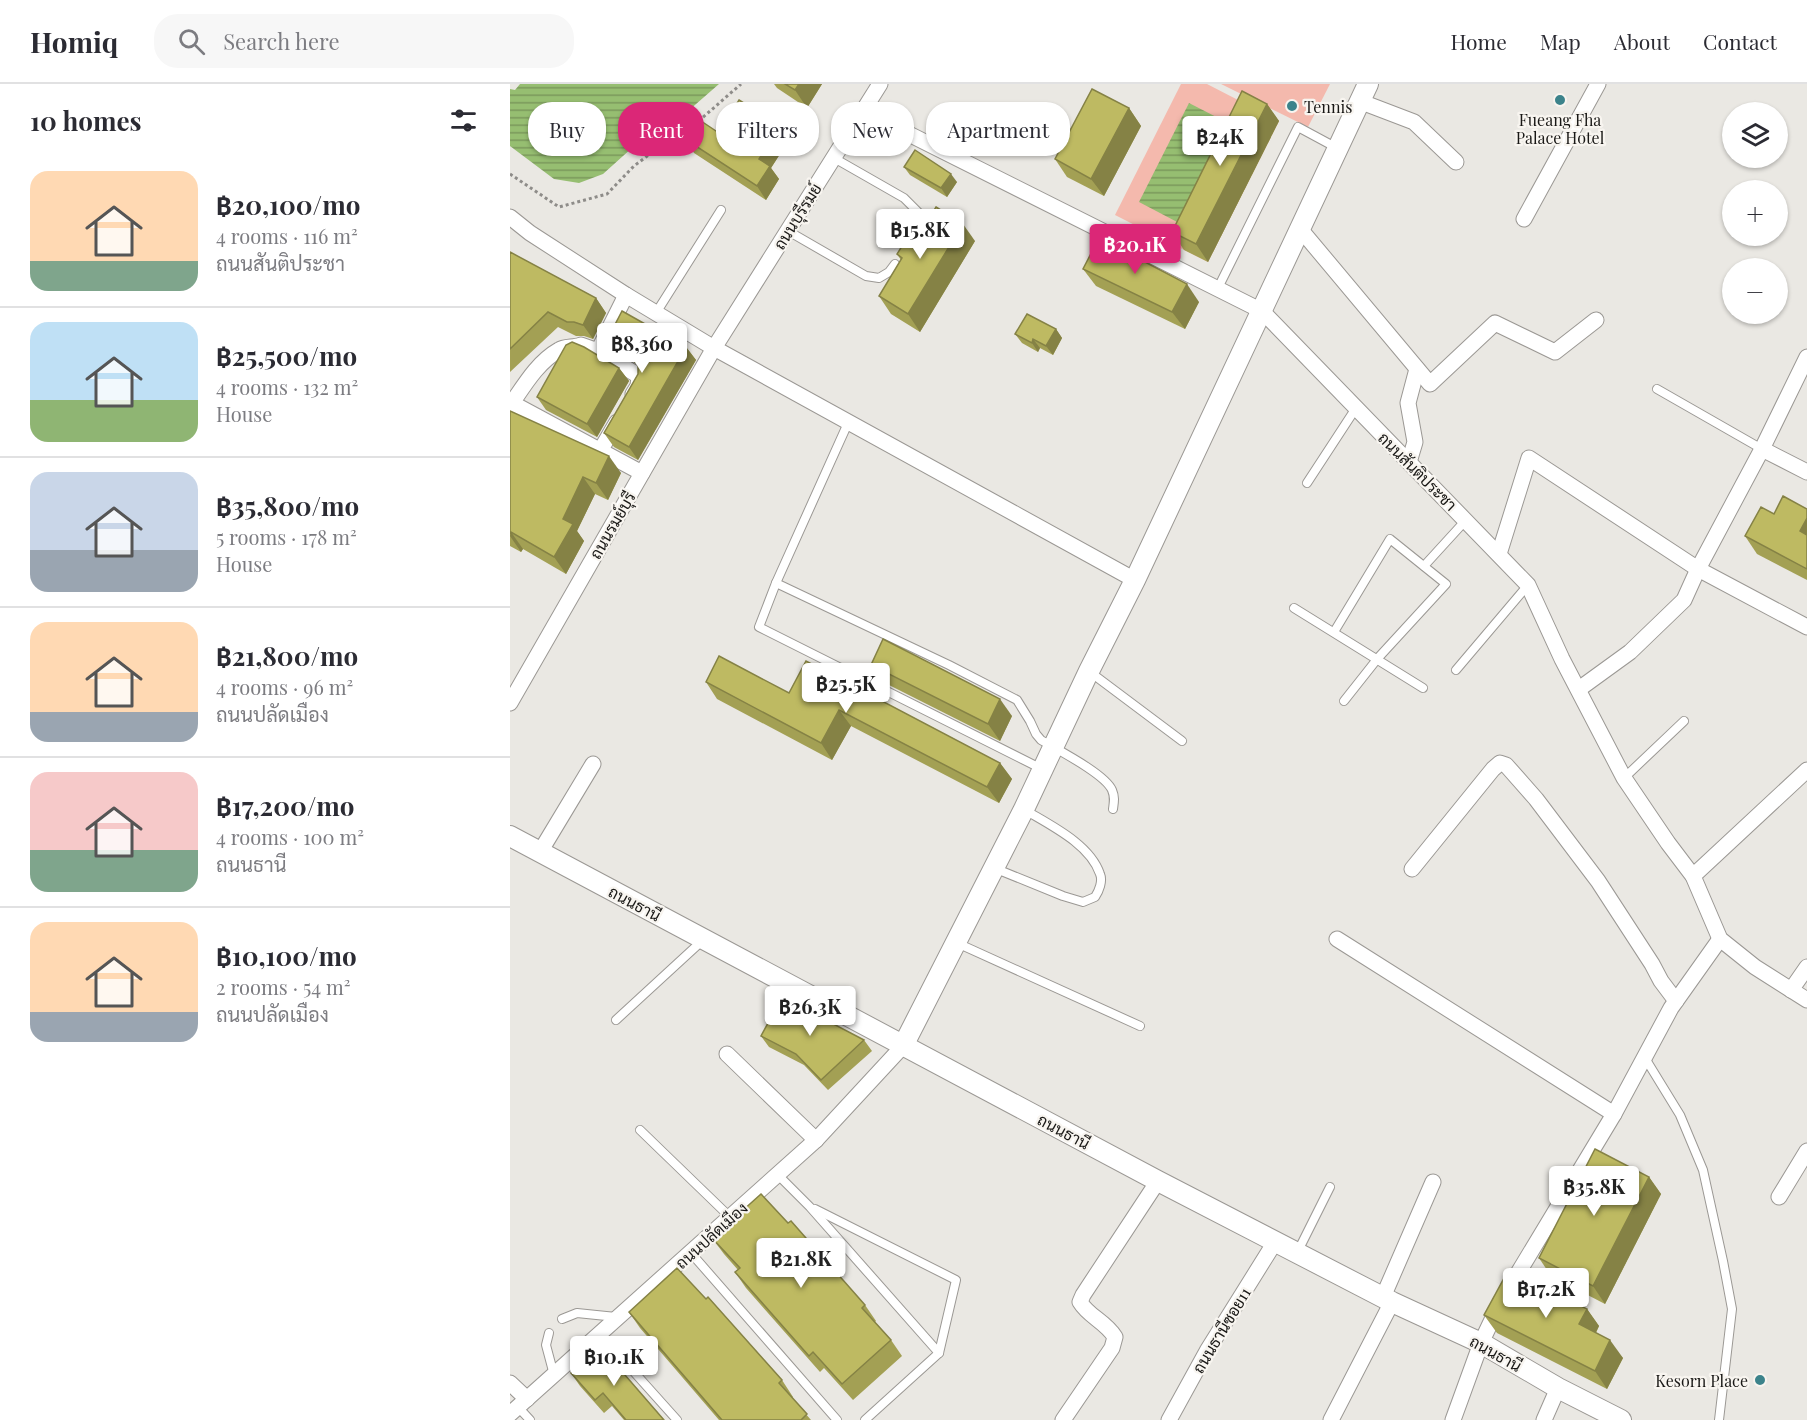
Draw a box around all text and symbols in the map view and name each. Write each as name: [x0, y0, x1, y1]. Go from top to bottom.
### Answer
search box: [154, 14, 574, 68]
text: Homiq: [30, 23, 118, 60]
icon: search: [175, 25, 208, 58]
text: Search here: [223, 26, 340, 56]
text: Home: [1451, 27, 1507, 55]
text: Map: [1540, 27, 1581, 55]
text: About: [1614, 27, 1670, 55]
text: Contact: [1703, 27, 1777, 55]
marker: Fueang Fha Palace Hotel: [1553, 93, 1567, 107]
place label: Tennis: [1304, 96, 1352, 117]
marker: Tennis: [1285, 99, 1299, 113]
chip: Buy: [528, 102, 606, 156]
chip: Rent: [618, 102, 704, 156]
chip: Filters: [716, 102, 819, 156]
chip: New: [831, 102, 914, 156]
chip: Apartment: [926, 102, 1070, 156]
map controls: [1722, 102, 1788, 324]
button: layers: [1722, 102, 1788, 168]
text: 10 homes: [30, 103, 142, 138]
icon: filters: [447, 104, 480, 137]
place label: Fueang Fha Palace Hotel: [1516, 109, 1605, 148]
pin: ฿24K: [1184, 116, 1256, 167]
text: ฿24K: [1196, 122, 1244, 149]
street label: ถนนบุรีรมย์: [768, 178, 827, 254]
button: +: [1722, 180, 1788, 246]
text: ฿20,100/mo: [216, 187, 360, 222]
icon: home: [78, 195, 150, 267]
pin: ฿15.8K: [871, 209, 969, 260]
text: ฿15.8K: [890, 215, 950, 242]
text: 4 rooms · 116 m²: [216, 222, 358, 249]
pin: ฿20.1K: [1086, 224, 1184, 275]
text: ฿20.1K: [1104, 230, 1166, 257]
text: ถนนสันติประชา: [216, 249, 345, 276]
button: −: [1722, 258, 1788, 324]
pin: ฿8,360: [593, 323, 691, 374]
text: ฿8,360: [611, 329, 673, 356]
text: ฿25,500/mo: [216, 338, 357, 373]
icon: home: [78, 346, 150, 418]
text: 4 rooms · 132 m²: [216, 373, 358, 400]
text: House: [216, 400, 272, 427]
street label: ถนนสันติประชา: [1374, 427, 1462, 515]
street label: ถนนรมย์บุรี: [583, 487, 642, 563]
text: ฿35,800/mo: [216, 488, 359, 523]
icon: home: [78, 496, 150, 568]
text: 5 rooms · 178 m²: [216, 523, 357, 550]
text: House: [216, 550, 272, 577]
text: ฿21,800/mo: [216, 638, 358, 673]
icon: home: [78, 646, 150, 718]
pin: ฿25.5K: [797, 663, 895, 714]
text: ฿25.5K: [816, 669, 876, 696]
text: 4 rooms · 96 m²: [216, 673, 353, 700]
text: ถนนปลัดเมือง: [216, 700, 329, 727]
text: ฿17,200/mo: [216, 788, 354, 823]
icon: home: [78, 796, 150, 868]
text: 4 rooms · 100 m²: [216, 823, 364, 850]
text: ถนนธานี: [216, 850, 286, 877]
street label: ถนนธานี: [605, 881, 665, 925]
text: ฿10,100/mo: [216, 938, 357, 973]
icon: home: [78, 946, 150, 1018]
text: 2 rooms · 54 m²: [216, 973, 351, 1000]
pin: ฿26.3K: [761, 986, 859, 1037]
text: ฿26.3K: [779, 992, 841, 1019]
text: ถนนปลัดเมือง: [216, 1000, 329, 1027]
street label: ถนนธานี: [1034, 1109, 1094, 1153]
pin: ฿35.8K: [1545, 1166, 1643, 1217]
text: ฿35.8K: [1563, 1172, 1625, 1199]
street label: ถนนปลัดเมือง: [670, 1197, 752, 1273]
pin: ฿21.8K: [752, 1238, 850, 1289]
text: ฿21.8K: [770, 1244, 832, 1271]
pin: ฿17.2K: [1497, 1268, 1595, 1319]
text: ฿17.2K: [1517, 1274, 1575, 1301]
street label: ถนนธานีซอย11: [1187, 1283, 1255, 1377]
street label: ถนนธานี: [1466, 1330, 1526, 1376]
pin: ฿10.1K: [565, 1336, 663, 1387]
text: ฿10.1K: [584, 1342, 644, 1369]
place label: Kesorn Place: [1655, 1370, 1748, 1391]
marker: Kesorn Place: [1753, 1373, 1767, 1387]

